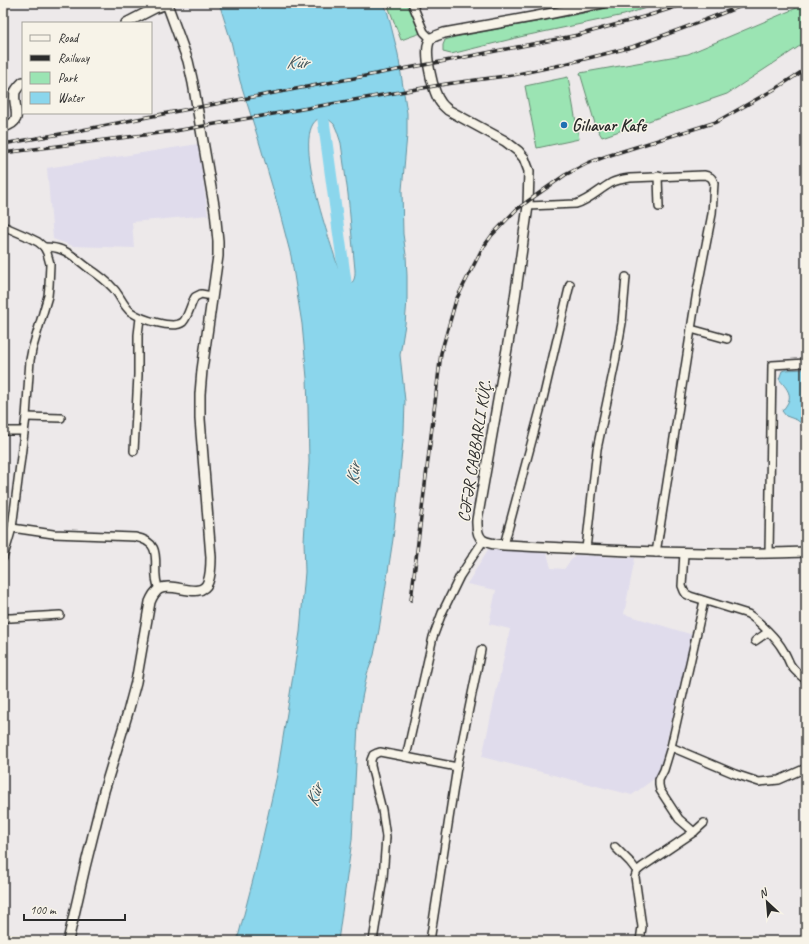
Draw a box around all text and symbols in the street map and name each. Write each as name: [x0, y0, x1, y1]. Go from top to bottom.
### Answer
legend: [22, 22, 152, 114]
text: Road: [58, 30, 80, 46]
text: Railway: [58, 50, 90, 66]
water label: Kür: [286, 51, 312, 73]
text: Park: [58, 70, 79, 86]
text: Water: [58, 90, 86, 106]
place label: Gilıavar Kafe: [572, 115, 648, 136]
marker: Gilıavar Kafe: [559, 120, 569, 130]
street label: CƏFƏR CABBARLI KÜÇ.: [453, 378, 497, 524]
water label: Kür: [341, 458, 365, 486]
water label: Kür: [300, 778, 329, 809]
north arrow: [747, 882, 787, 922]
text: N: [756, 884, 771, 901]
scale bar: [24, 896, 125, 922]
text: 100 m: [30, 902, 57, 918]

